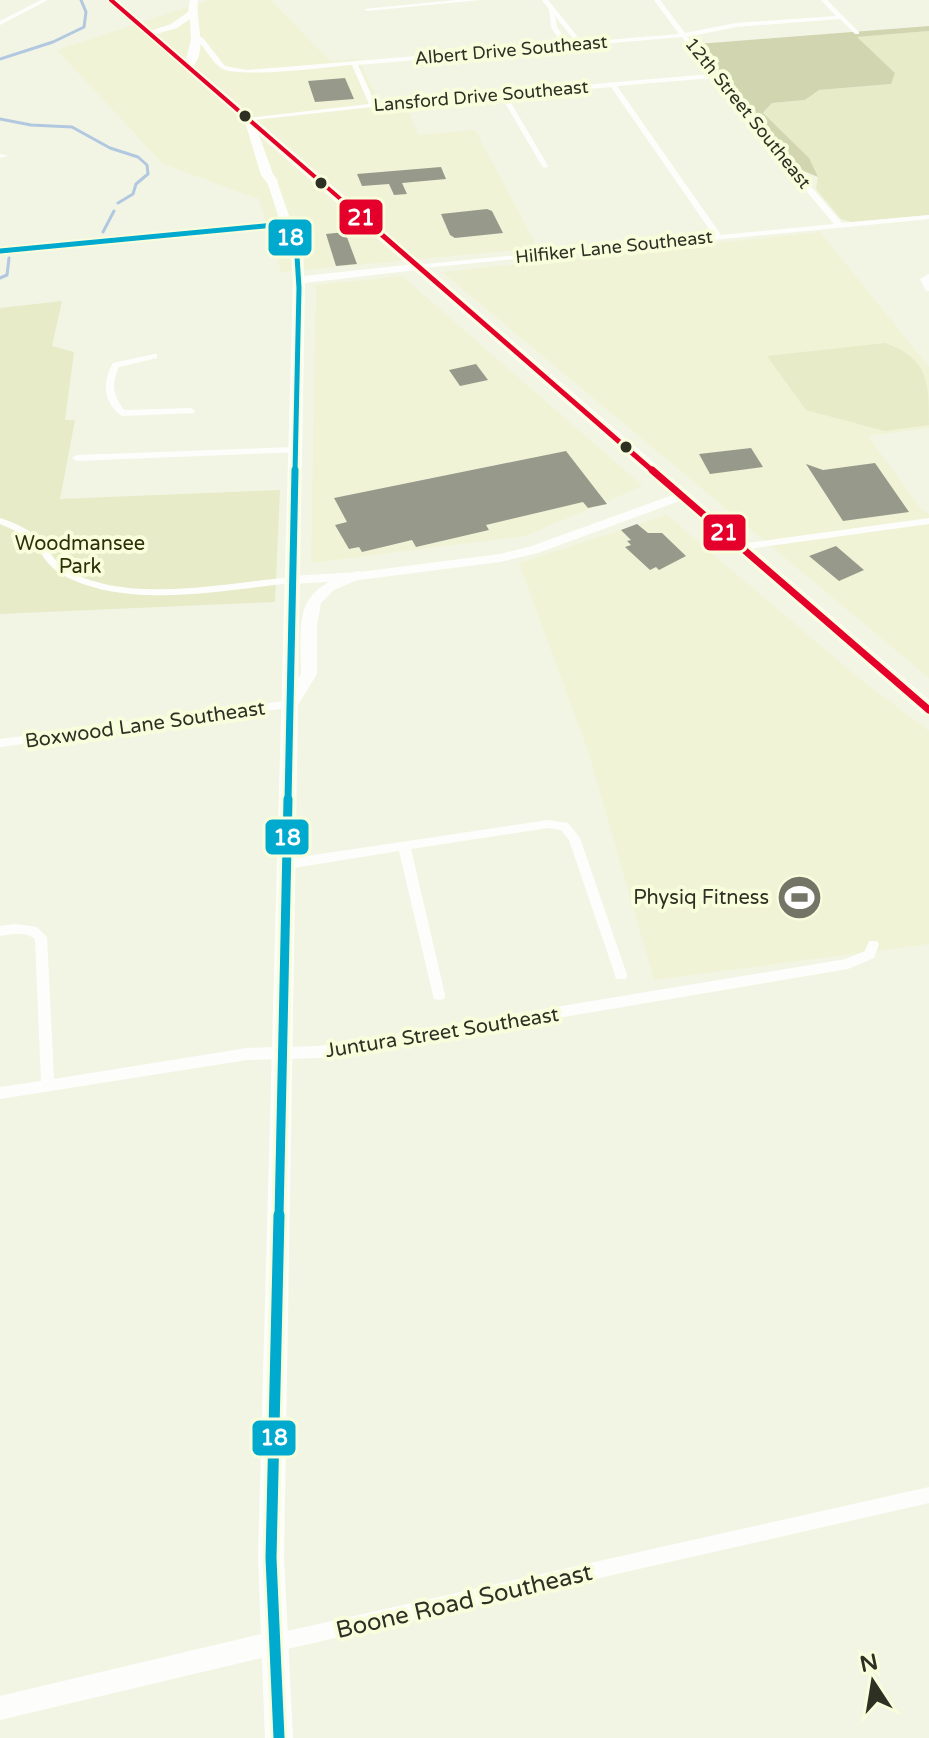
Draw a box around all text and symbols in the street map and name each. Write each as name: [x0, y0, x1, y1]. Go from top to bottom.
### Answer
street label: Albert Drive Southeast: [414, 31, 608, 69]
street label: 12th Street Southeast: [680, 33, 816, 193]
street label: Lansford Drive Southeast: [373, 76, 589, 116]
unlabelled marker: [237, 108, 253, 124]
unlabelled marker: [313, 175, 329, 191]
line badge: 21: [338, 198, 384, 236]
text: 21: [347, 205, 375, 231]
line badge: 18: [267, 218, 313, 257]
text: 18: [276, 225, 304, 251]
street label: Hilfiker Lane Southeast: [514, 226, 714, 268]
unlabelled marker: [618, 439, 634, 455]
line badge: 21: [702, 513, 747, 552]
text: 21: [710, 520, 738, 546]
park label: Woodmansee Park: [15, 532, 145, 579]
street label: Boxwood Lane Southeast: [23, 696, 267, 754]
line badge: 18: [264, 818, 310, 856]
text: 18: [273, 825, 301, 851]
sports icon: Physiq Fitness: [776, 873, 824, 921]
place label: Physiq Fitness: [633, 886, 769, 910]
street label: Juntura Street Southeast: [324, 1003, 561, 1063]
line badge: 18: [251, 1419, 297, 1457]
text: 18: [260, 1425, 288, 1451]
street label: Boone Road Southeast: [333, 1558, 595, 1645]
north arrow: [833, 1642, 913, 1722]
text: N: [858, 1649, 880, 1678]

